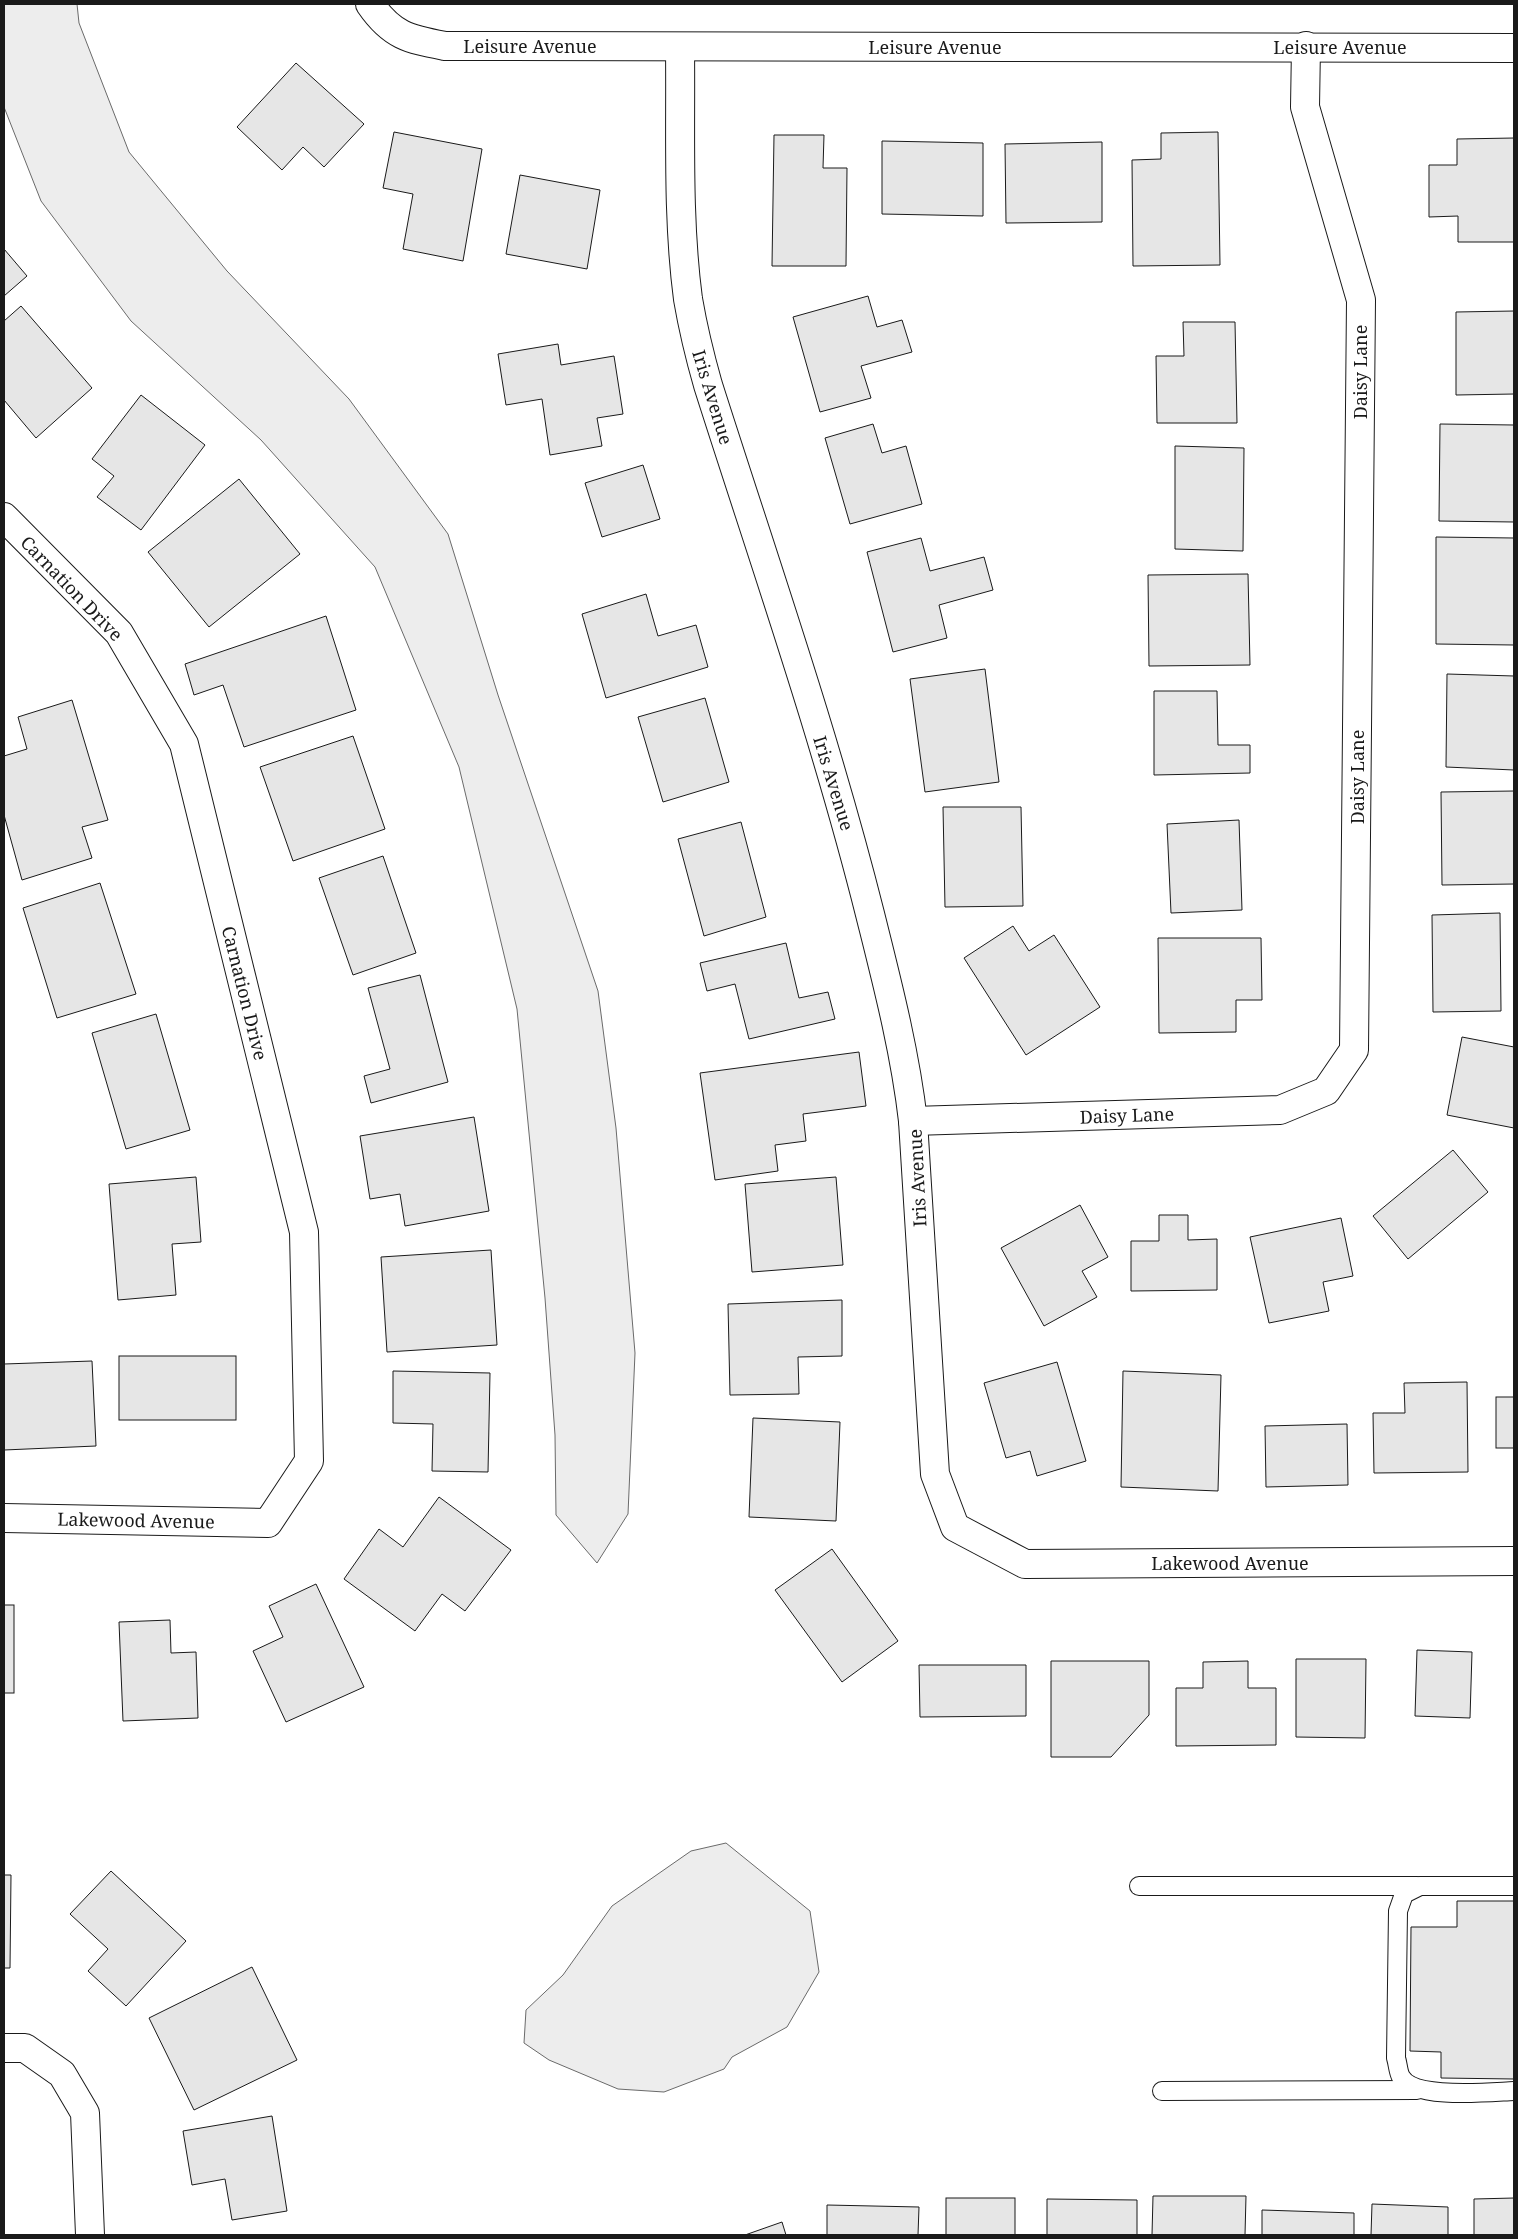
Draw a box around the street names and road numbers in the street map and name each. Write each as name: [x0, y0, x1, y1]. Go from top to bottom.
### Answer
street label: Leisure Avenue: [463, 34, 597, 58]
street label: Leisure Avenue: [868, 35, 1002, 59]
street label: Leisure Avenue: [1273, 35, 1407, 59]
street label: Daisy Lane: [1348, 325, 1372, 419]
street label: Iris Avenue: [687, 347, 739, 447]
street label: Carnation Drive: [16, 530, 128, 646]
street label: Daisy Lane: [1345, 730, 1369, 824]
street label: Iris Avenue: [808, 733, 860, 833]
street label: Carnation Drive: [217, 923, 273, 1063]
street label: Daisy Lane: [1079, 1101, 1175, 1129]
street label: Iris Avenue: [902, 1128, 932, 1228]
street label: Lakewood Avenue: [57, 1507, 215, 1533]
street label: Lakewood Avenue: [1151, 1551, 1309, 1575]

